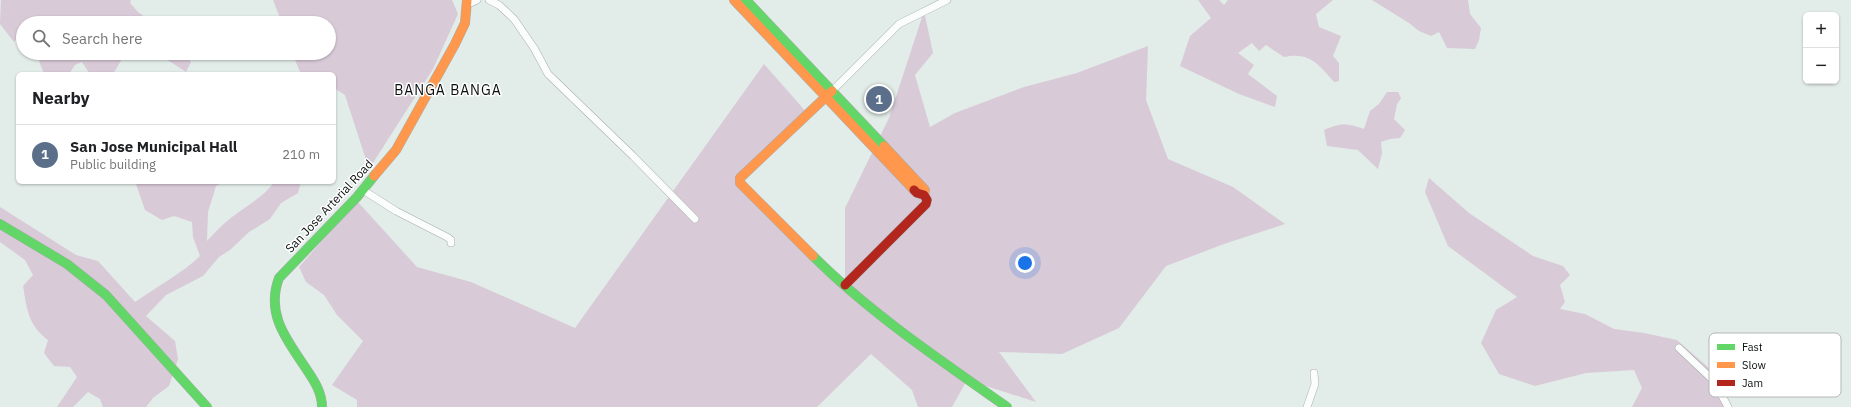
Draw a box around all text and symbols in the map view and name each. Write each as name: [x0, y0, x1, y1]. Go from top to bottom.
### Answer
map controls: [1803, 12, 1839, 84]
button: +: [1803, 12, 1839, 48]
search box: [16, 16, 336, 60]
icon: search: [30, 27, 52, 49]
text: Search here: [62, 29, 142, 48]
button: −: [1803, 48, 1839, 84]
district label: BANGA BANGA: [394, 81, 502, 99]
pin: 1: [866, 84, 892, 114]
text: Nearby: [32, 87, 90, 109]
text: San Jose Municipal Hall: [70, 137, 237, 156]
text: 1: [41, 146, 49, 163]
text: 210 m: [282, 146, 320, 163]
text: Public building: [70, 156, 156, 173]
street label: San Jose Arterial Road: [282, 156, 376, 256]
your location: [1015, 253, 1035, 273]
legend: [1709, 333, 1841, 397]
text: Fast: [1742, 340, 1763, 354]
text: Slow: [1742, 358, 1766, 372]
text: Jam: [1742, 376, 1763, 390]

